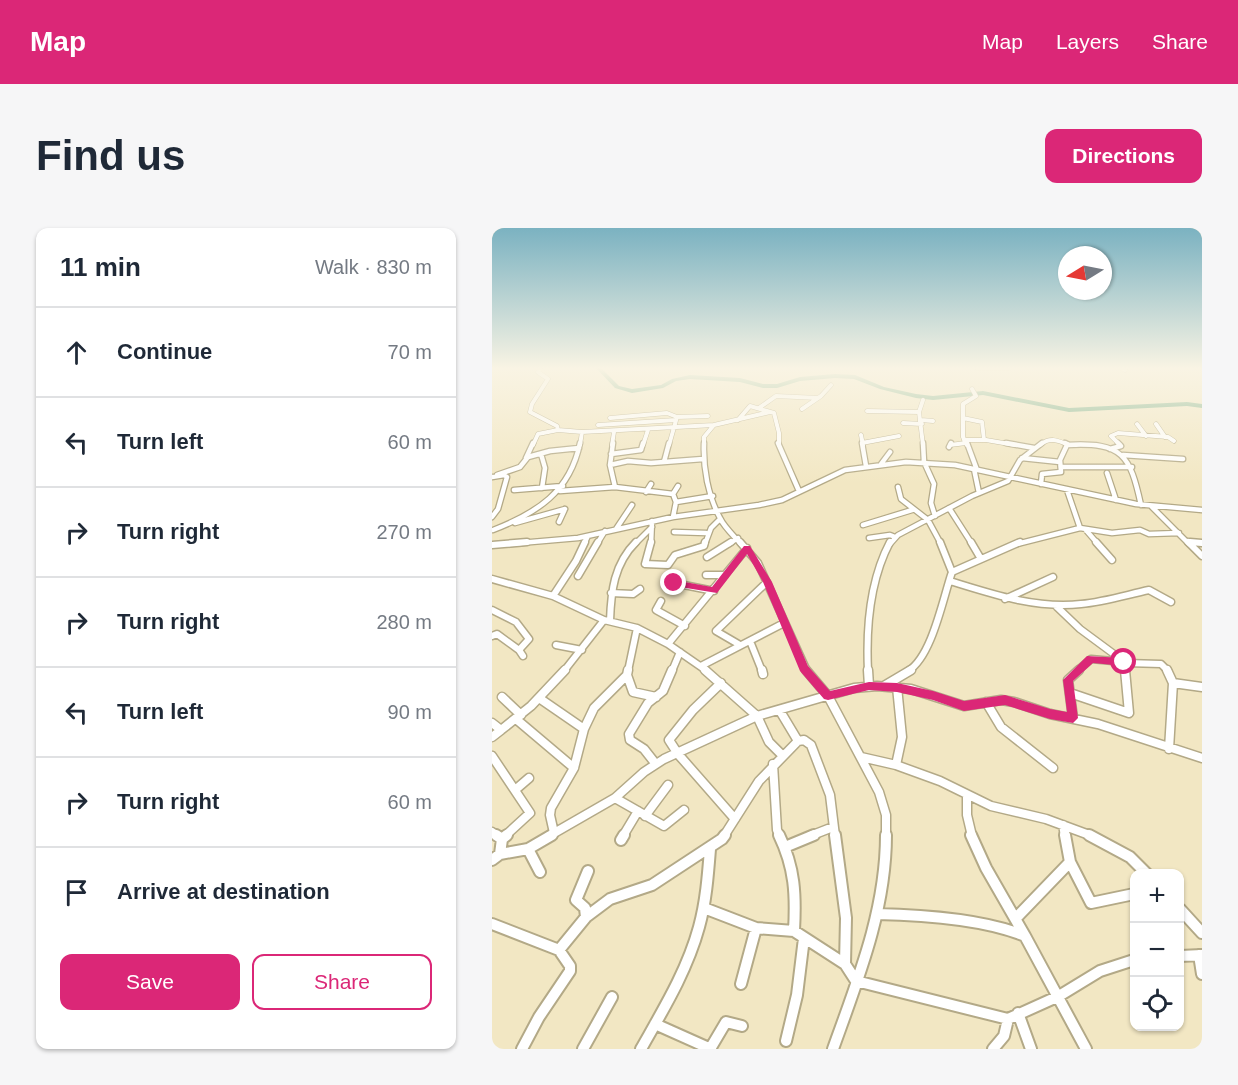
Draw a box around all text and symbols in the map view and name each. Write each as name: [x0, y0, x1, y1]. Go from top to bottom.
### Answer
text: Map: [30, 26, 86, 57]
text: Map: [982, 30, 1023, 53]
text: Layers: [1056, 30, 1119, 53]
text: Share: [1152, 30, 1208, 53]
button: Directions: [1045, 129, 1202, 183]
text: Find us: [36, 132, 185, 179]
north arrow: [1058, 246, 1112, 300]
text: 11 min: [60, 252, 141, 282]
text: Walk · 830 m: [315, 256, 432, 278]
icon: ahead: [60, 336, 93, 369]
text: Continue: [117, 339, 212, 364]
text: 70 m: [388, 341, 432, 363]
icon: left: [60, 426, 93, 459]
text: Turn left: [117, 429, 203, 454]
text: 60 m: [388, 431, 432, 453]
icon: right: [60, 516, 93, 549]
text: Turn right: [117, 519, 219, 544]
text: 270 m: [376, 521, 432, 543]
route end: [660, 569, 686, 595]
icon: right: [60, 606, 93, 639]
text: Turn right: [117, 609, 219, 634]
text: 280 m: [376, 611, 432, 633]
route start: [1110, 648, 1136, 674]
icon: left: [60, 696, 93, 729]
text: Turn left: [117, 699, 203, 724]
text: 90 m: [388, 701, 432, 723]
icon: right: [60, 786, 93, 819]
text: Turn right: [117, 789, 219, 814]
text: 60 m: [388, 791, 432, 813]
map controls: [1130, 869, 1184, 1031]
button: +: [1130, 869, 1184, 923]
icon: arrive: [60, 876, 93, 909]
text: Arrive at destination: [117, 879, 330, 904]
button: −: [1130, 923, 1184, 977]
button: Save: [60, 954, 240, 1010]
button: Share: [252, 954, 432, 1010]
button: locate: [1130, 977, 1184, 1031]

